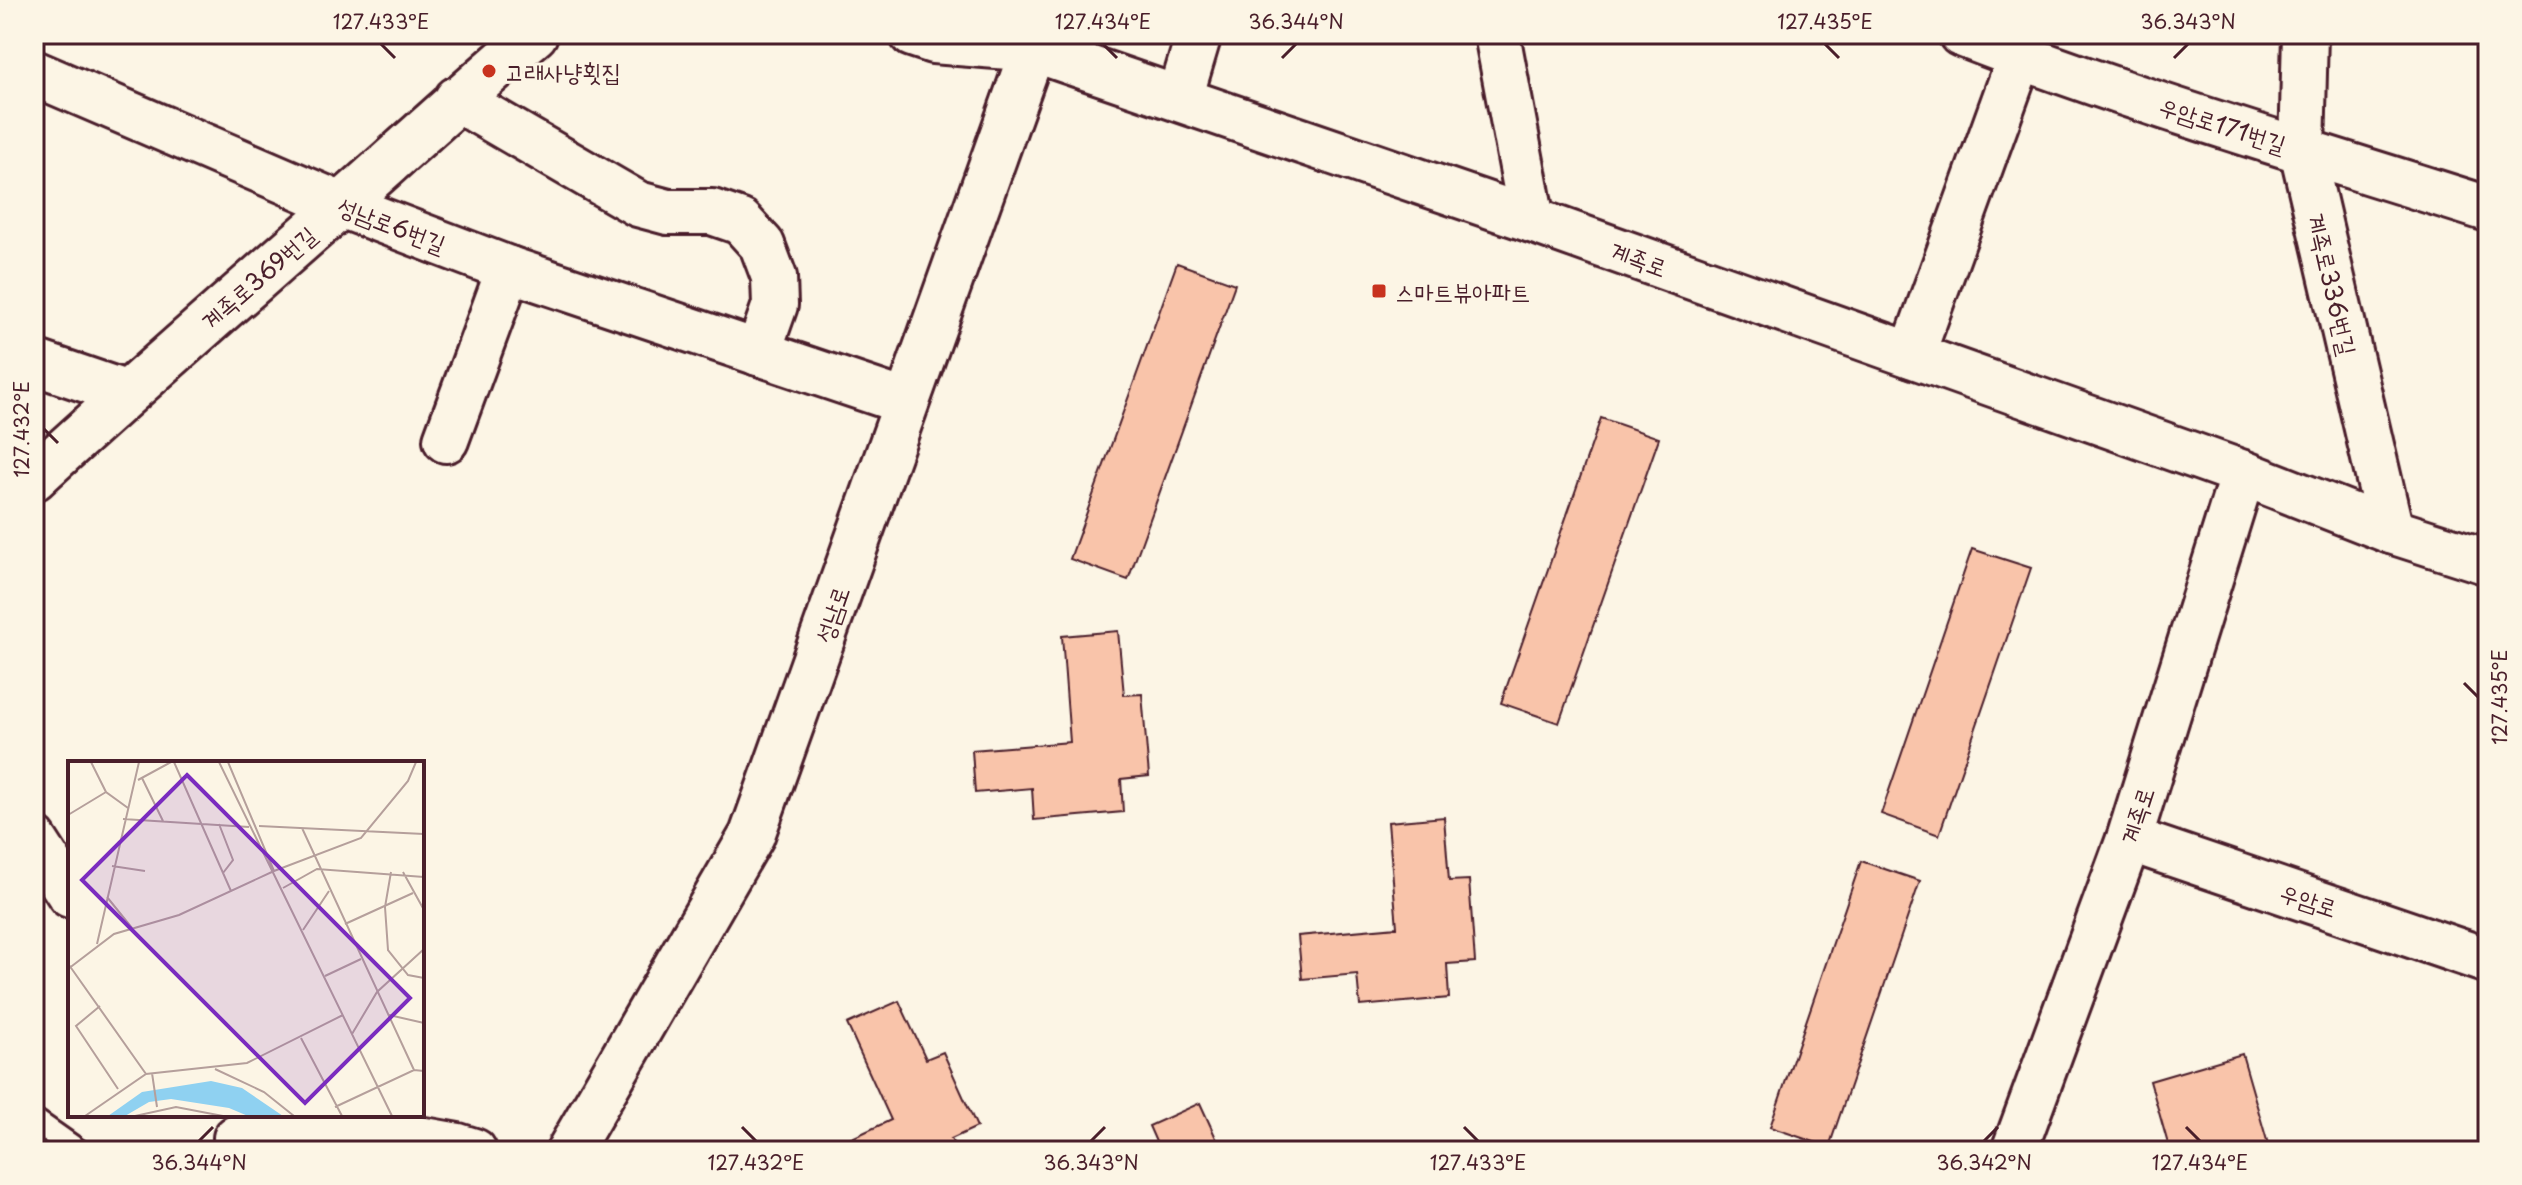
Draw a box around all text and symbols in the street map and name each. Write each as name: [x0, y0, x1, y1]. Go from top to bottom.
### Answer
text: 127.433°E: [333, 6, 429, 36]
text: 127.434°E: [1055, 6, 1151, 36]
text: 36.344°N: [1248, 6, 1344, 36]
text: 127.435°E: [1777, 6, 1873, 36]
text: 36.343°N: [2140, 6, 2236, 36]
place label: 고래사냥횟집: [505, 53, 621, 89]
marker: 고래사냥횟집: [480, 62, 498, 80]
street label: 우암로171번길: [2155, 87, 2291, 161]
street label: 성남로6번길: [333, 187, 451, 261]
street label: 계족로336번길: [2299, 209, 2367, 359]
street label: 계족로369번길: [192, 217, 324, 337]
street label: 계족로: [1606, 231, 1672, 285]
place label: 스마트뷰아파트: [1395, 273, 1530, 309]
marker: 스마트뷰아파트: [1370, 282, 1388, 300]
text: 127.432°E: [6, 381, 36, 477]
street label: 성남로: [805, 581, 857, 647]
text: 127.435°E: [2484, 649, 2514, 745]
inset map: [68, 761, 424, 1117]
street label: 계족로: [2110, 782, 2162, 848]
street label: 우암로: [2276, 873, 2342, 925]
text: 36.344°N: [151, 1147, 247, 1177]
text: 127.432°E: [708, 1147, 804, 1177]
text: 36.343°N: [1043, 1147, 1139, 1177]
text: 127.433°E: [1430, 1147, 1526, 1177]
text: 36.342°N: [1936, 1147, 2032, 1177]
text: 127.434°E: [2152, 1147, 2248, 1177]

